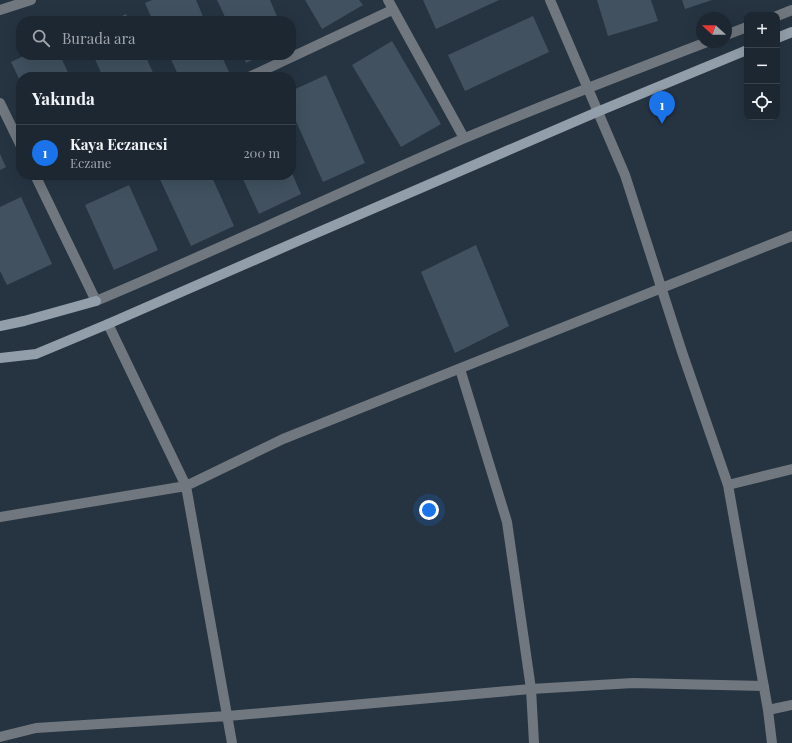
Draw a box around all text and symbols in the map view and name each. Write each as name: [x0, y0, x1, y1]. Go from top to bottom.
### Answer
north arrow: [696, 12, 732, 48]
map controls: [744, 12, 780, 120]
button: +: [744, 12, 780, 48]
search box: [16, 16, 296, 60]
icon: search: [30, 27, 52, 49]
text: Burada ara: [62, 28, 136, 48]
button: −: [744, 48, 780, 84]
button: locate: [744, 84, 780, 120]
text: Yakında: [32, 87, 95, 109]
pin: 1: [649, 91, 675, 124]
text: Kaya Eczanesi: [70, 134, 167, 154]
text: 1: [43, 144, 47, 161]
text: 200 m: [243, 144, 280, 161]
text: Eczane: [70, 154, 111, 171]
your location: [419, 500, 439, 520]

